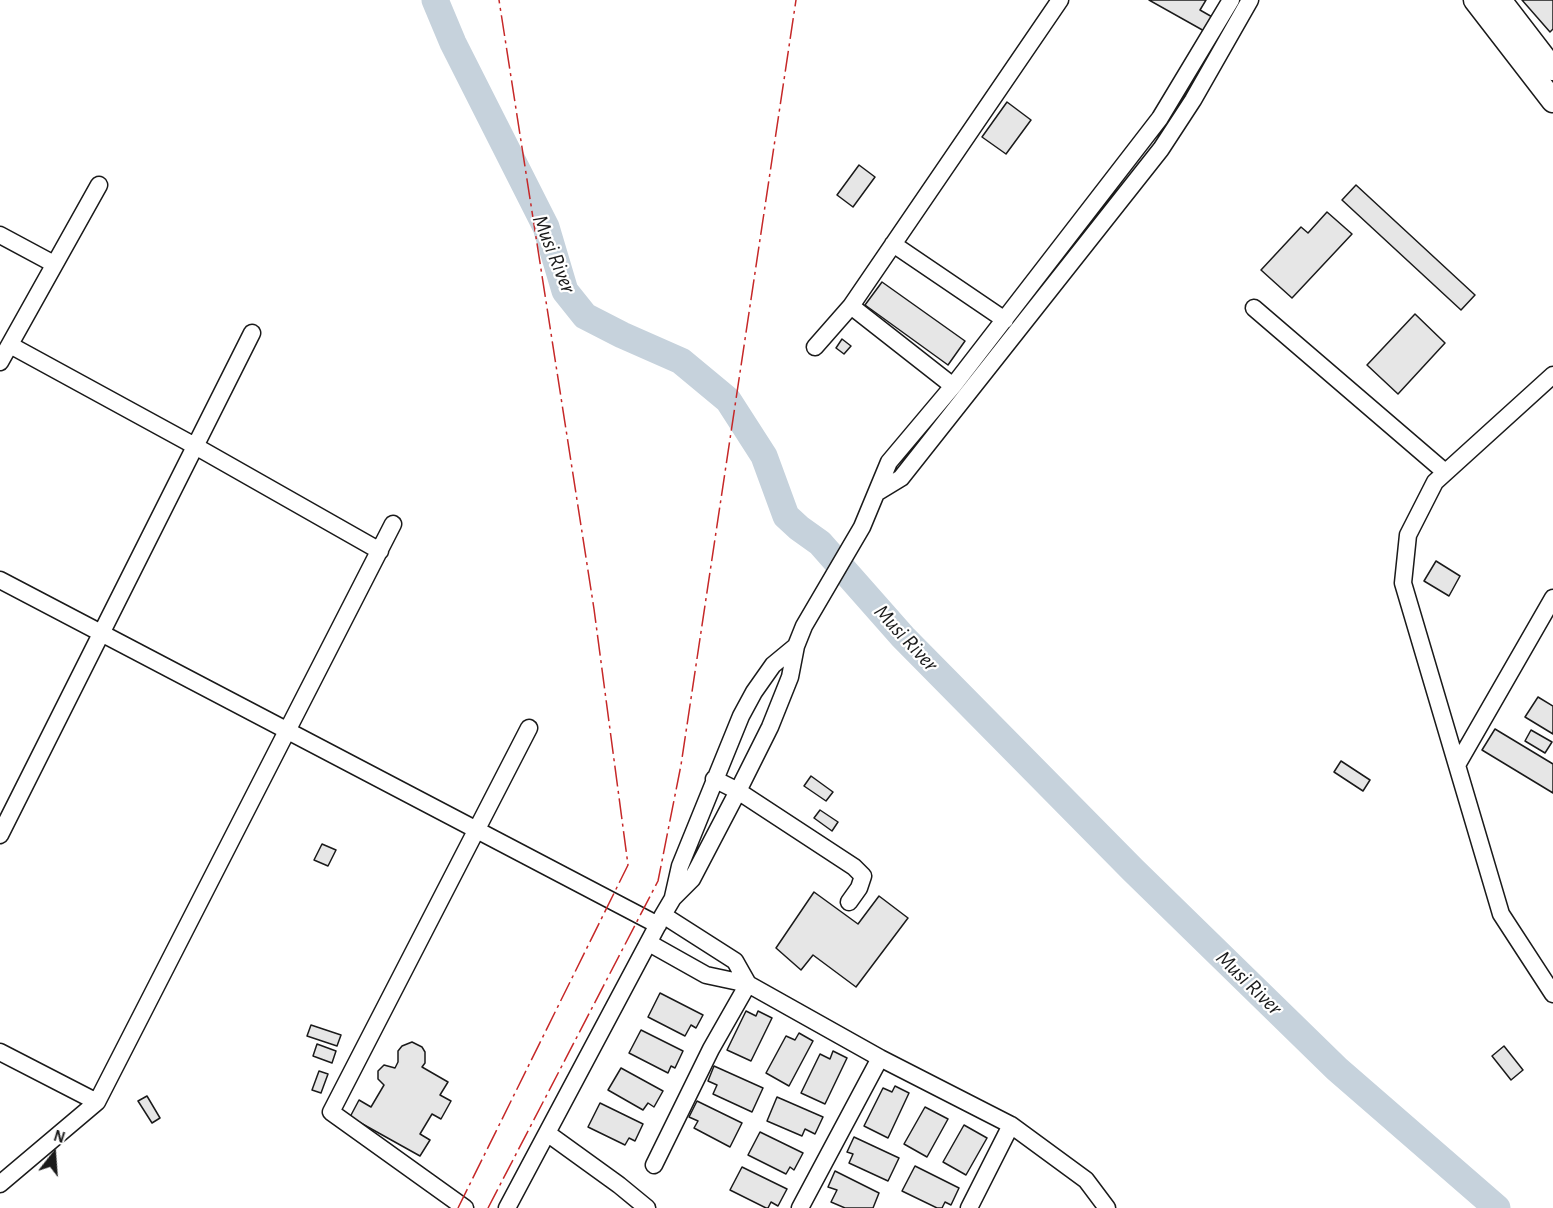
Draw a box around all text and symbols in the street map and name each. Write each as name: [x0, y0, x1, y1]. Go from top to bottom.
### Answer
water label: Musi River: [526, 211, 582, 297]
water label: Musi River: [868, 599, 944, 677]
water label: Musi River: [1210, 945, 1288, 1021]
north arrow: [24, 1124, 84, 1184]
text: N: [52, 1128, 67, 1146]

